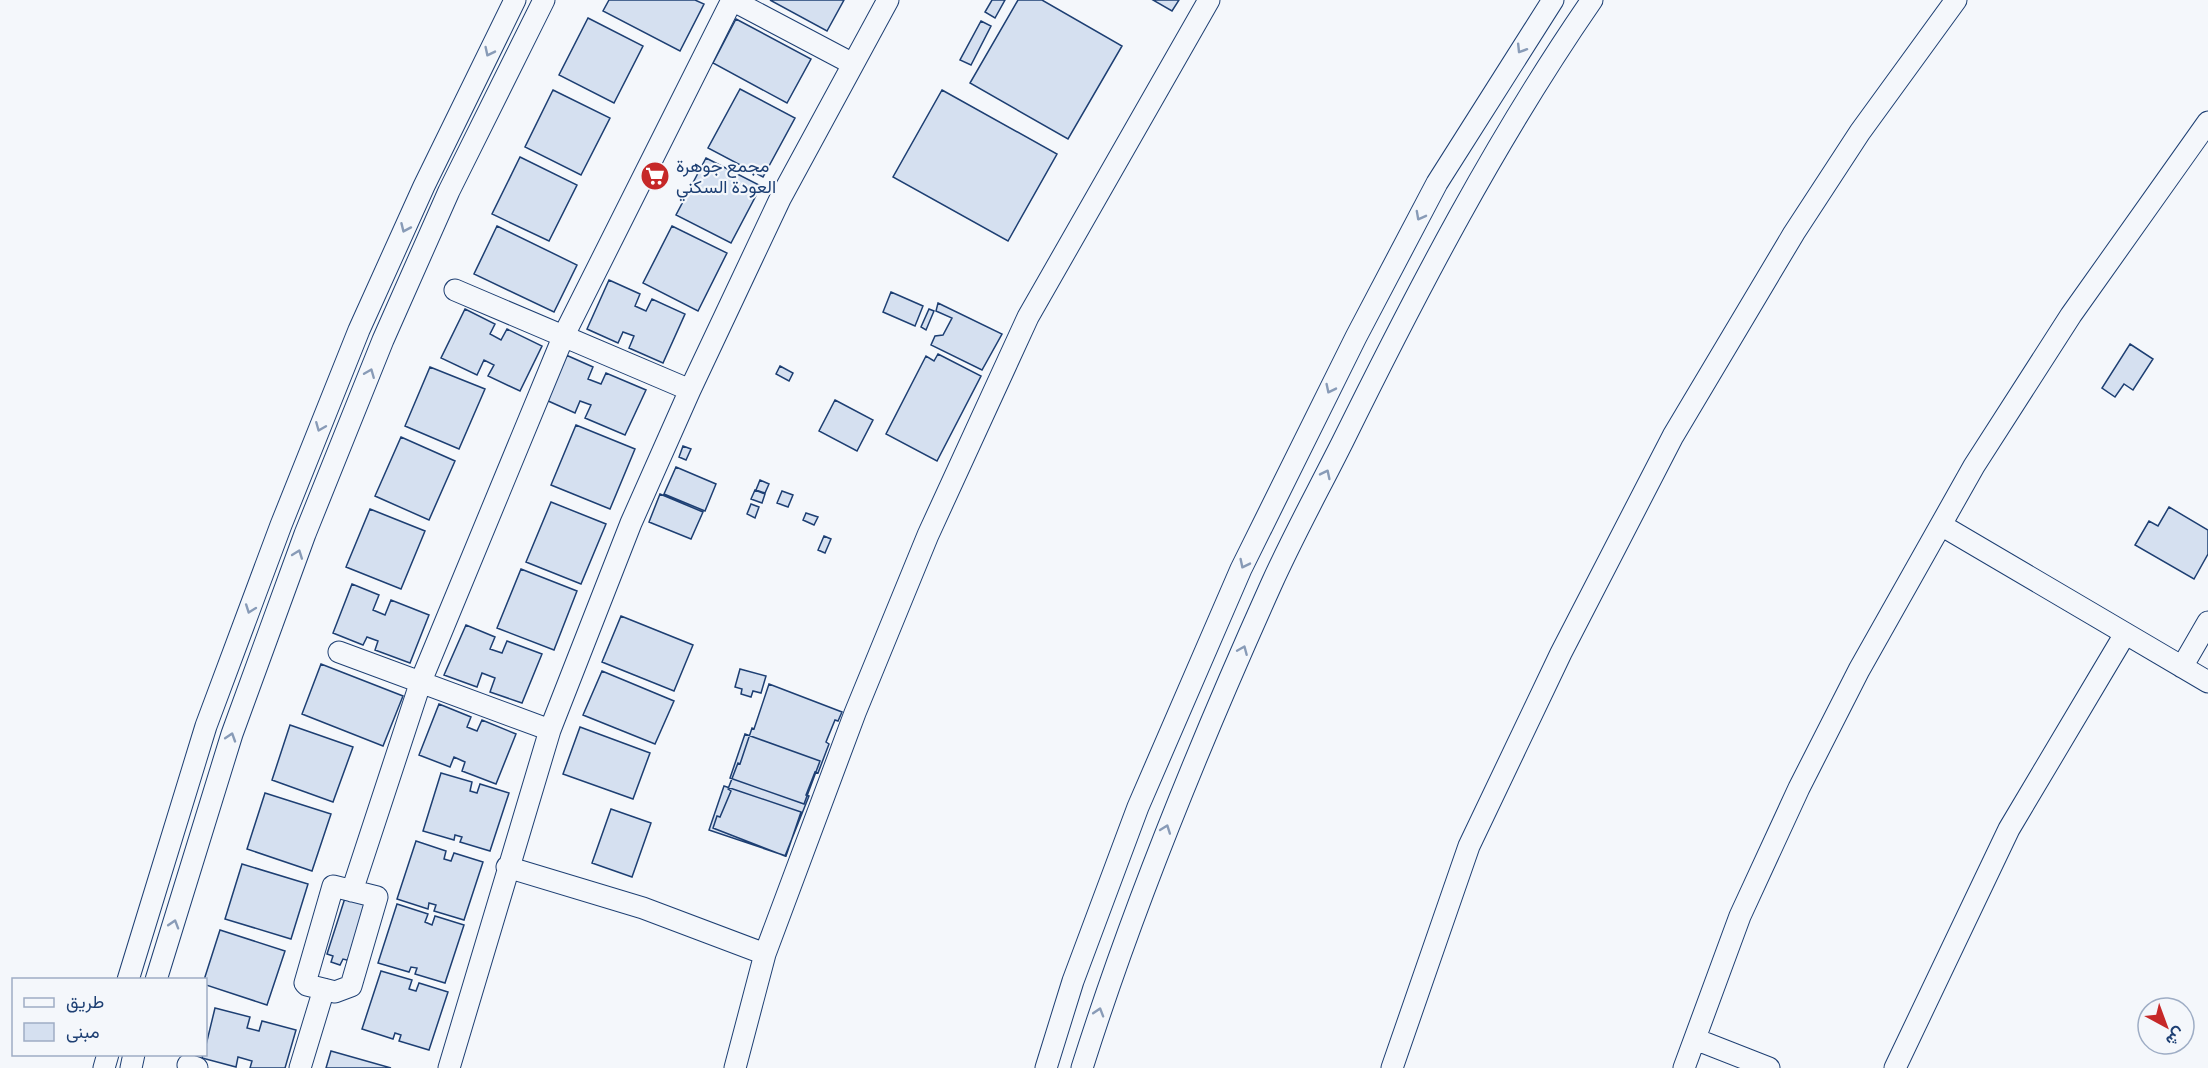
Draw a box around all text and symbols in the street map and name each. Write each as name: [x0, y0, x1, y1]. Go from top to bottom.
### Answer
one-way arrow: [1518, 43, 1529, 54]
one-way arrow: [484, 46, 496, 57]
place label: مجمع جوهرة العودة السكني: [676, 152, 776, 202]
supermarket icon: مجمع جوهرة العودة السكني: [639, 160, 671, 192]
one-way arrow: [1416, 210, 1427, 220]
one-way arrow: [400, 222, 412, 233]
one-way arrow: [363, 368, 375, 379]
one-way arrow: [1326, 383, 1337, 393]
one-way arrow: [315, 421, 327, 432]
one-way arrow: [1319, 469, 1331, 480]
one-way arrow: [291, 549, 303, 560]
one-way arrow: [1239, 557, 1251, 568]
one-way arrow: [244, 603, 257, 614]
one-way arrow: [1236, 645, 1248, 656]
one-way arrow: [224, 732, 236, 743]
one-way arrow: [1159, 824, 1171, 835]
one-way arrow: [166, 919, 179, 930]
legend: [12, 978, 207, 1056]
text: طريق: [66, 988, 104, 1015]
north arrow: [2136, 996, 2196, 1056]
one-way arrow: [1092, 1007, 1105, 1018]
text: مبنى: [66, 1018, 100, 1045]
text: ش: [2161, 1022, 2191, 1053]

